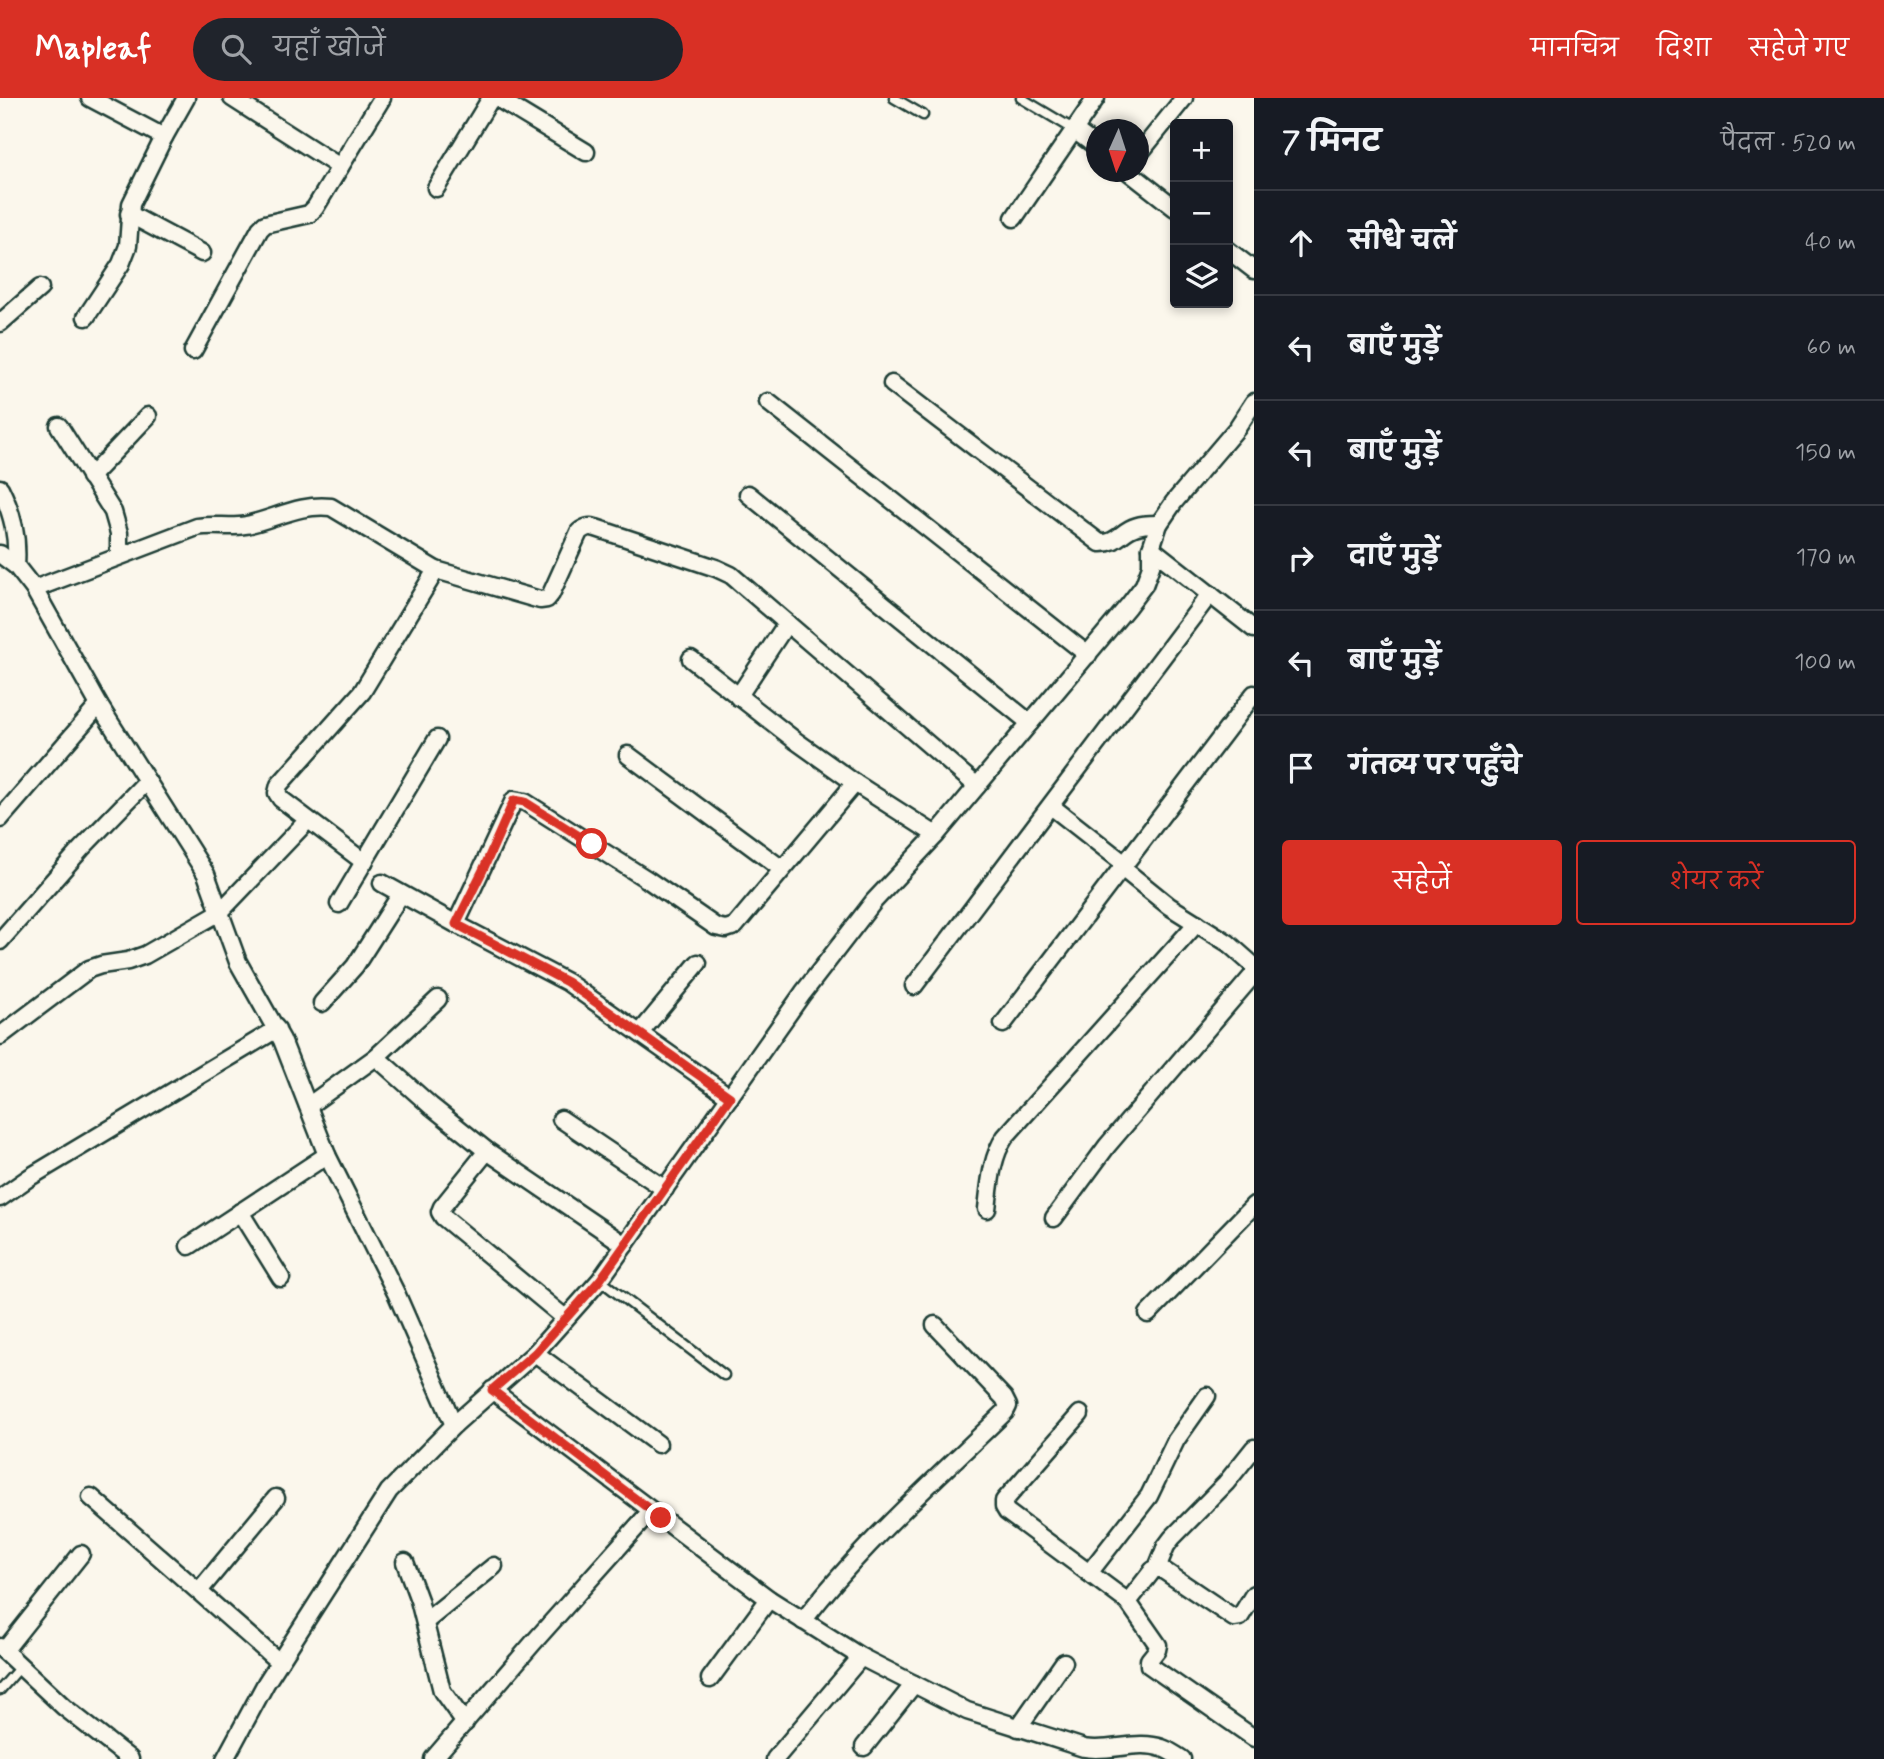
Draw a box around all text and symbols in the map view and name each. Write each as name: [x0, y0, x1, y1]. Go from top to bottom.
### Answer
search box: [193, 18, 683, 81]
text: Mapleaf: [35, 27, 151, 71]
icon: search: [217, 30, 255, 68]
text: यहाँ खोजें: [273, 32, 385, 66]
text: मानचित्र: [1531, 34, 1619, 65]
text: दिशा: [1657, 34, 1711, 65]
text: सहेजे गए: [1749, 34, 1849, 65]
north arrow: [1086, 119, 1149, 182]
map controls: [1170, 119, 1233, 308]
button: +: [1170, 119, 1233, 182]
text: 7 मिनट: [1282, 123, 1381, 162]
text: पैदल · 520 m: [1721, 129, 1856, 159]
button: −: [1170, 182, 1233, 245]
icon: ahead: [1282, 224, 1320, 262]
text: सीधे चलें: [1349, 225, 1456, 259]
text: 40 m: [1805, 228, 1856, 258]
button: layers: [1170, 245, 1233, 308]
icon: left: [1282, 329, 1320, 367]
text: बाएँ मुड़ें: [1349, 330, 1441, 364]
text: 60 m: [1807, 333, 1856, 363]
icon: left: [1282, 434, 1320, 472]
text: बाएँ मुड़ें: [1349, 435, 1441, 469]
text: 150 m: [1795, 438, 1856, 468]
icon: right: [1282, 539, 1320, 577]
text: दाएँ मुड़ें: [1349, 540, 1440, 574]
text: 170 m: [1796, 543, 1856, 573]
icon: left: [1282, 644, 1320, 682]
text: बाएँ मुड़ें: [1349, 645, 1441, 679]
text: 100 m: [1794, 648, 1856, 678]
icon: arrive: [1282, 749, 1320, 787]
text: गंतव्य पर पहुँचे: [1349, 750, 1521, 784]
route start: [576, 828, 607, 859]
button: सहेजें: [1282, 840, 1562, 925]
button: शेयर करें: [1576, 840, 1856, 925]
route end: [645, 1502, 676, 1533]

